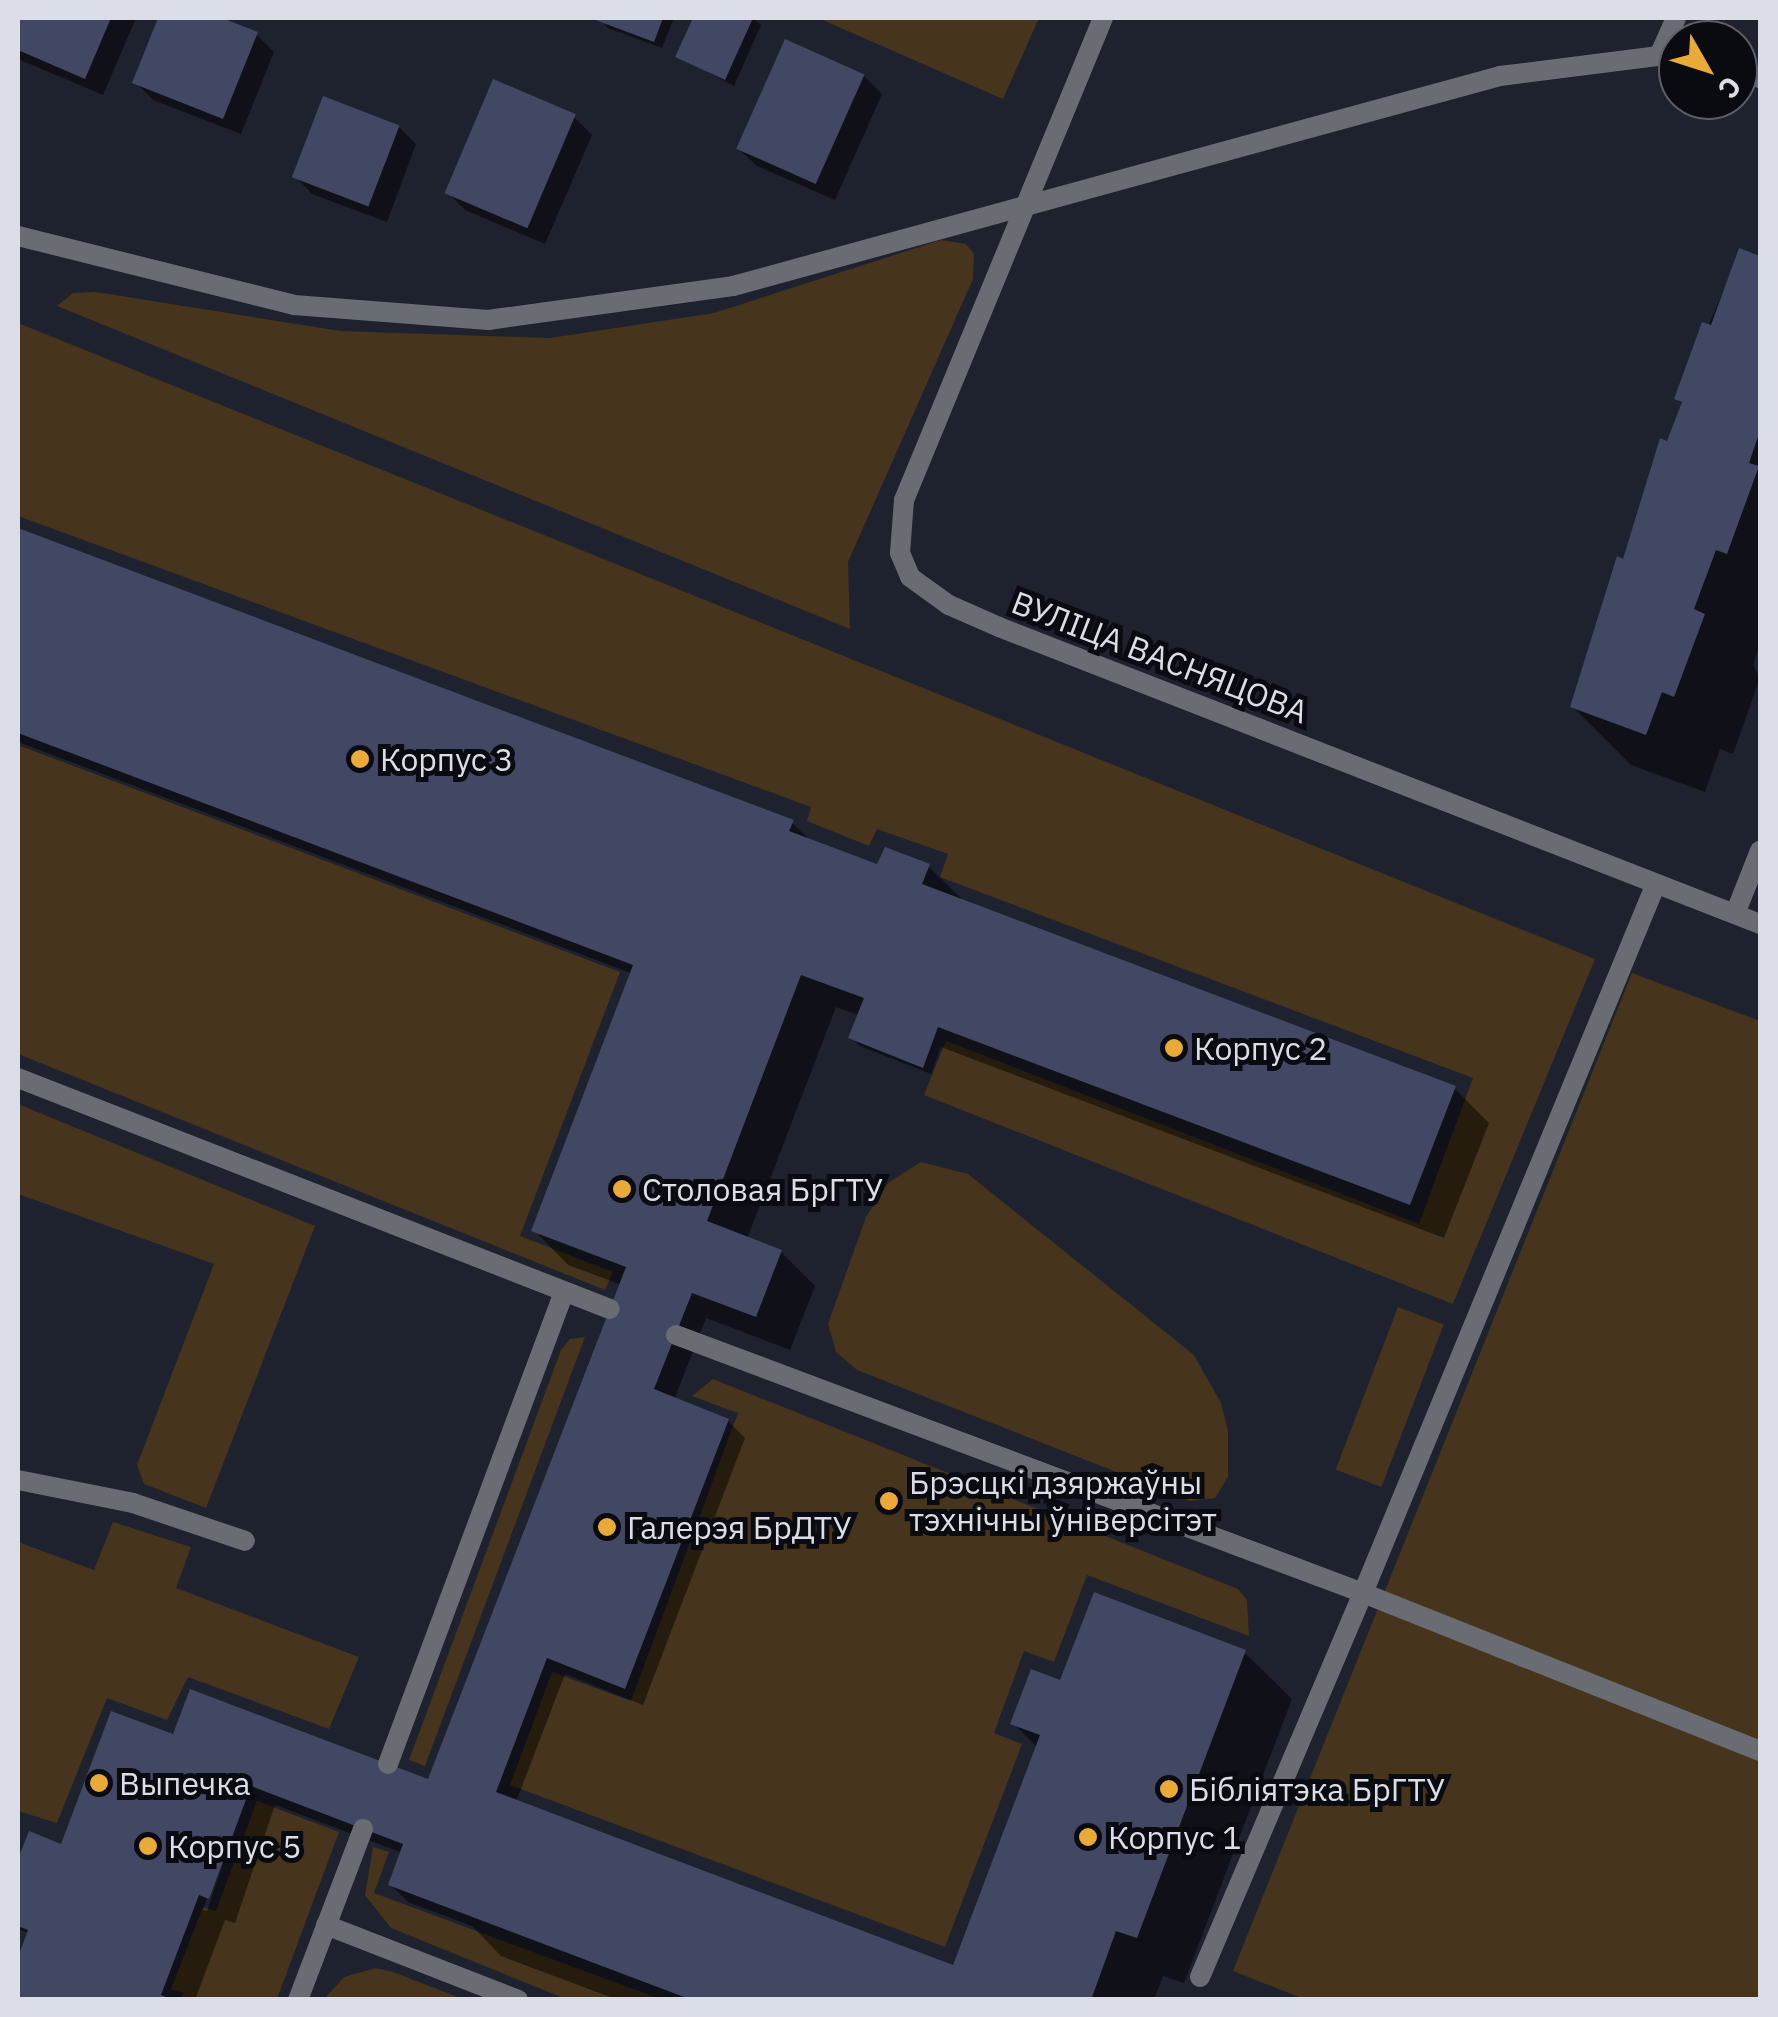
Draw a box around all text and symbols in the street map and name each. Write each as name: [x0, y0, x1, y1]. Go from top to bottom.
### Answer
north arrow: [1658, 20, 1758, 120]
text: С: [1710, 69, 1750, 107]
street label: ВУЛІЦА ВАСНЯЦОВА: [1007, 583, 1313, 731]
place label: Корпус 3: [380, 740, 514, 778]
marker: Корпус 3: [349, 748, 371, 770]
place label: Корпус 2: [1194, 1029, 1328, 1067]
marker: Корпус 2: [1163, 1037, 1185, 1059]
place label: Столовая БрГТУ: [642, 1170, 883, 1208]
marker: Столовая БрГТУ: [611, 1178, 633, 1200]
place label: Брэсцкі дзяржаўны тэхнічны ўніверсітэт: [909, 1464, 1217, 1539]
marker: Брэсцкі дзяржаўны тэхнічны ўніверсітэт: [878, 1490, 900, 1512]
place label: Галерэя БрДТУ: [627, 1508, 851, 1546]
marker: Галерэя БрДТУ: [596, 1516, 618, 1538]
place label: Выпечка: [119, 1764, 251, 1802]
place label: Бібліятэка БрГТУ: [1189, 1770, 1445, 1808]
marker: Выпечка: [88, 1772, 110, 1794]
marker: Бібліятэка БрГТУ: [1158, 1778, 1180, 1800]
place label: Корпус 1: [1108, 1818, 1242, 1856]
marker: Корпус 1: [1077, 1826, 1099, 1848]
place label: Корпус 5: [168, 1827, 302, 1865]
marker: Корпус 5: [137, 1835, 159, 1857]

